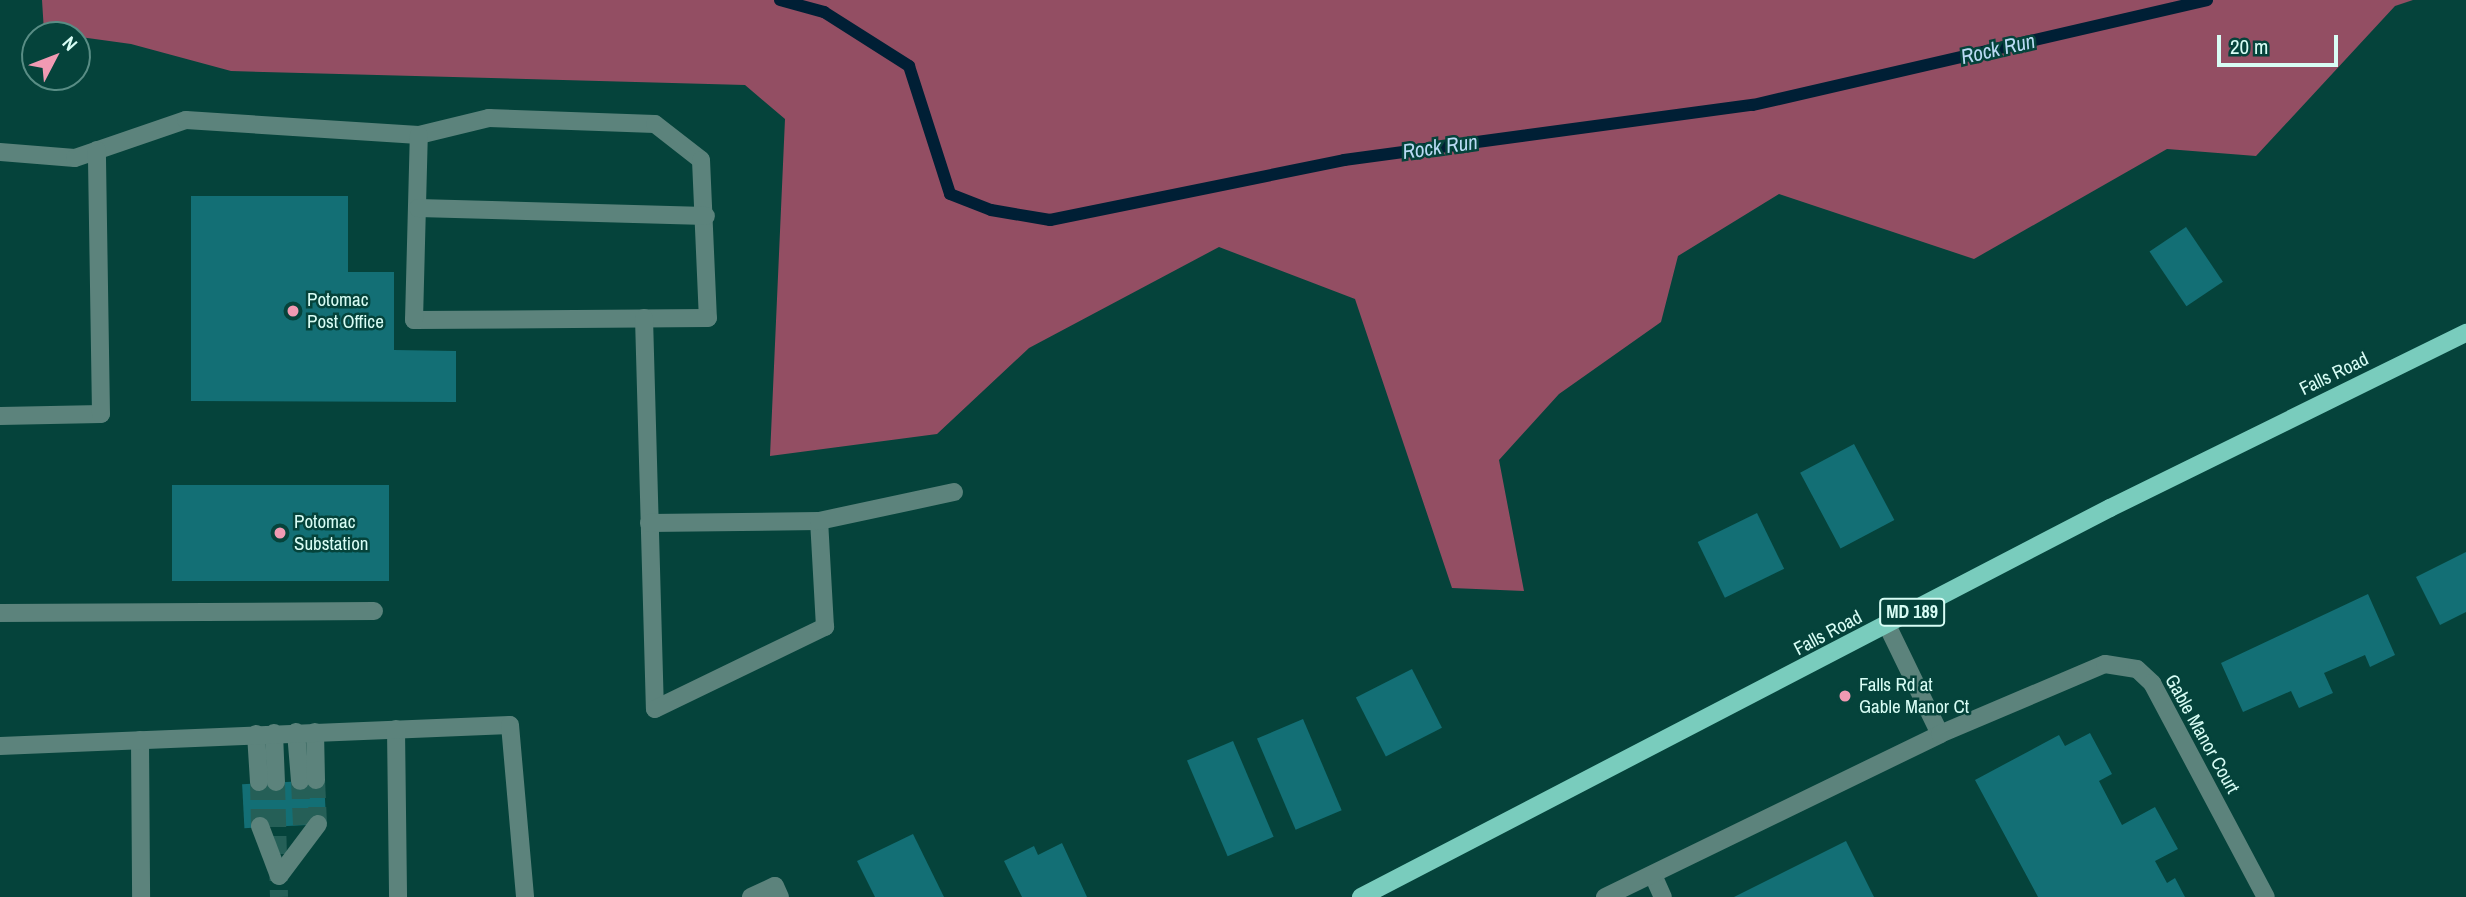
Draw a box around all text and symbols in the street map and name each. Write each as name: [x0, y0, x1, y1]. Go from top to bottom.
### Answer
north arrow: [21, 21, 91, 91]
scale bar: [2221, 21, 2342, 65]
water label: Rock Run: [1958, 28, 2038, 70]
text: N: [57, 30, 84, 56]
text: 20 m: [2230, 32, 2268, 61]
water label: Rock Run: [1401, 129, 1479, 165]
place label: Potomac Post Office: [307, 289, 384, 333]
marker: Potomac Post Office: [285, 303, 301, 319]
street label: Falls Road: [2296, 348, 2372, 400]
place label: Potomac Substation: [294, 511, 368, 555]
marker: Potomac Substation: [272, 525, 288, 541]
road number: MD 189: [1879, 598, 1945, 626]
street label: Falls Road: [1790, 606, 1866, 660]
street label: Gable Manor Court: [2160, 671, 2244, 797]
place label: Falls Rd at Gable Manor Ct: [1859, 674, 1969, 718]
marker: Falls Rd at Gable Manor Ct: [1837, 688, 1853, 704]

